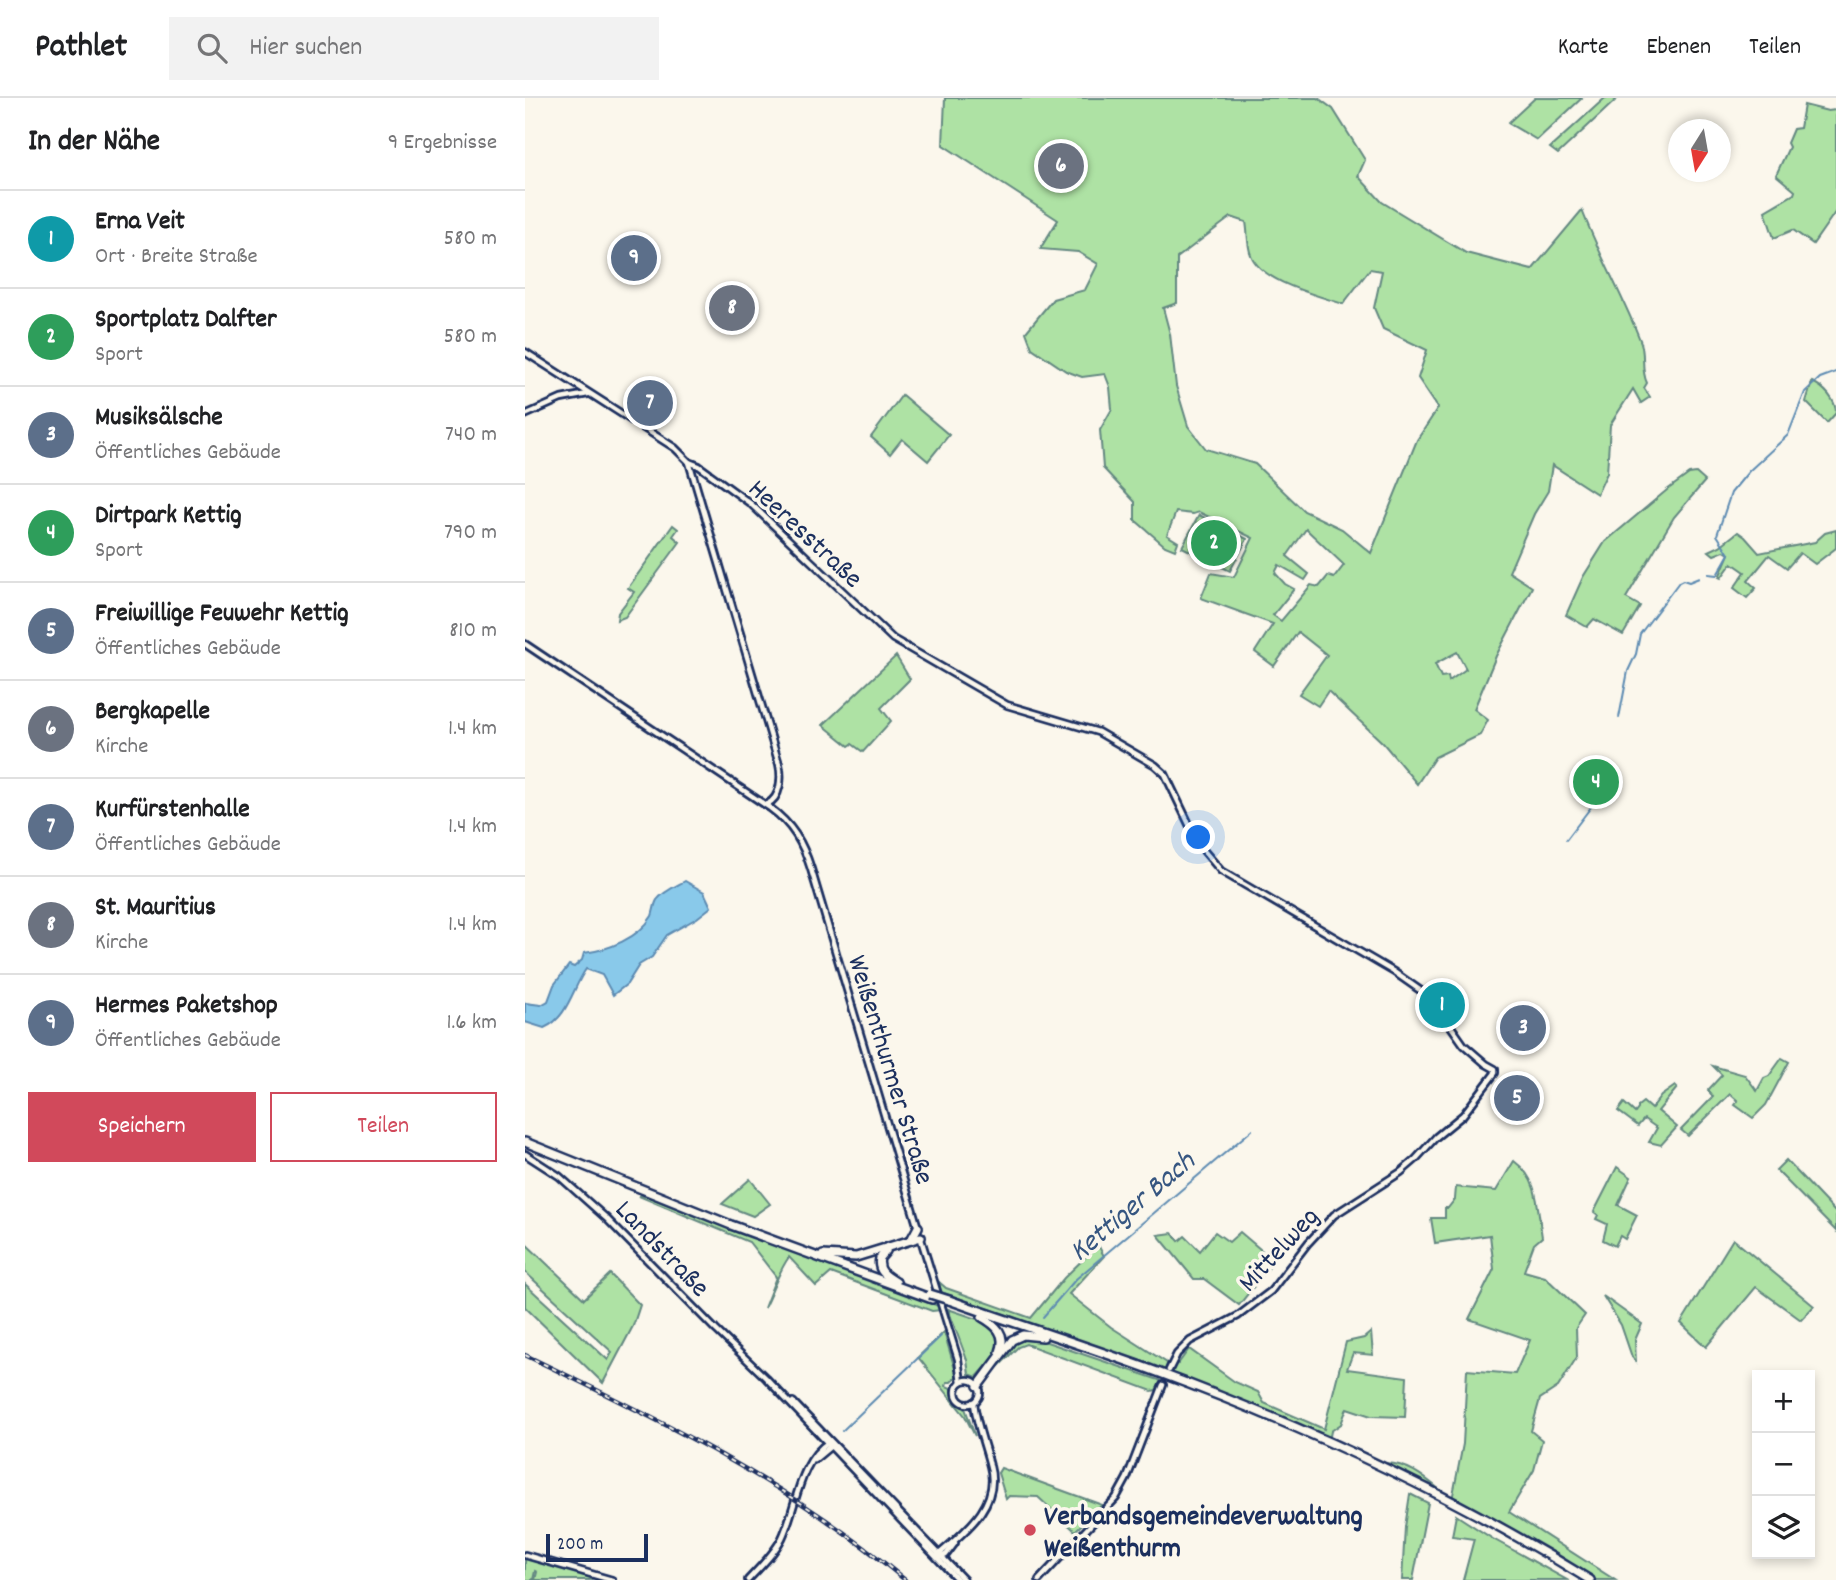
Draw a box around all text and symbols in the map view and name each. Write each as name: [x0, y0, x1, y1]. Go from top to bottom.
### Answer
search box: [169, 17, 659, 80]
text: Pathlet: [35, 25, 127, 72]
icon: search: [193, 29, 231, 67]
text: Hier suchen: [249, 30, 362, 67]
text: Karte: [1558, 31, 1608, 65]
text: Ebenen: [1646, 31, 1711, 65]
text: Teilen: [1749, 31, 1801, 65]
north arrow: [1668, 119, 1731, 182]
text: In der Nähe: [28, 122, 160, 165]
text: 9 Ergebnisse: [388, 127, 497, 160]
pin: 6: [1038, 140, 1084, 192]
text: Erna Veit: [95, 204, 185, 241]
text: 1: [48, 223, 54, 256]
text: 580 m: [444, 223, 497, 256]
pin: 9: [611, 232, 657, 284]
text: Ort · Breite Straße: [95, 241, 258, 274]
pin: 8: [709, 282, 755, 334]
text: Sportplatz Dalfter: [95, 302, 277, 339]
text: 2: [46, 321, 56, 354]
text: 580 m: [444, 321, 497, 354]
text: Sport: [95, 339, 143, 372]
pin: 7: [627, 377, 673, 429]
text: Musiksälsche: [95, 400, 223, 437]
text: 3: [46, 419, 56, 452]
text: 740 m: [445, 419, 497, 452]
text: Öffentliches Gebäude: [95, 437, 281, 470]
street label: Heeresstraße: [737, 472, 870, 600]
text: Dirtpark Kettig: [95, 498, 242, 535]
text: 4: [46, 517, 56, 550]
text: 790 m: [444, 517, 497, 550]
pin: 2: [1191, 517, 1237, 569]
text: Sport: [95, 535, 143, 568]
text: Freiwillige Feuwehr Kettig: [95, 596, 349, 633]
text: 5: [46, 615, 56, 648]
text: 810 m: [449, 615, 497, 648]
text: Öffentliches Gebäude: [95, 633, 281, 666]
text: Bergkapelle: [95, 694, 210, 731]
text: 6: [45, 713, 57, 746]
text: 1.4 km: [448, 713, 497, 746]
text: Kirche: [95, 731, 148, 764]
pin: 4: [1573, 756, 1619, 808]
text: Kurfürstenhalle: [95, 792, 250, 829]
text: 7: [47, 811, 55, 844]
text: 1.4 km: [448, 811, 497, 844]
your location: [1181, 820, 1215, 854]
text: Öffentliches Gebäude: [95, 829, 281, 862]
text: St. Mauritius: [95, 890, 216, 927]
text: 8: [46, 909, 56, 942]
text: 1.4 km: [448, 909, 497, 942]
text: Kirche: [95, 927, 148, 960]
street label: Weißenthurmer Straße: [834, 951, 942, 1190]
pin: 1: [1419, 979, 1465, 1031]
text: Hermes Paketshop: [95, 988, 278, 1025]
pin: 3: [1500, 1002, 1546, 1054]
text: 9: [46, 1007, 56, 1040]
text: 1.6 km: [446, 1007, 497, 1040]
text: Öffentliches Gebäude: [95, 1025, 281, 1058]
pin: 5: [1494, 1072, 1540, 1124]
button: Speichern: [28, 1092, 256, 1162]
button: Teilen: [270, 1092, 497, 1162]
water label: Kettiger Bach: [1061, 1142, 1207, 1274]
street label: Landstraße: [604, 1193, 717, 1308]
street label: Mittelweg: [1231, 1200, 1331, 1303]
map controls: [1752, 1370, 1815, 1559]
button: +: [1752, 1370, 1815, 1433]
button: −: [1752, 1433, 1815, 1496]
button: layers: [1752, 1496, 1815, 1559]
place label: Verbandsgemeindeverwaltung Weißenthurm: [1044, 1499, 1363, 1571]
marker: Verbandsgemeindeverwaltung Weißenthurm: [1022, 1522, 1038, 1538]
scale bar: [546, 1531, 647, 1563]
text: 200 m: [557, 1532, 603, 1559]

